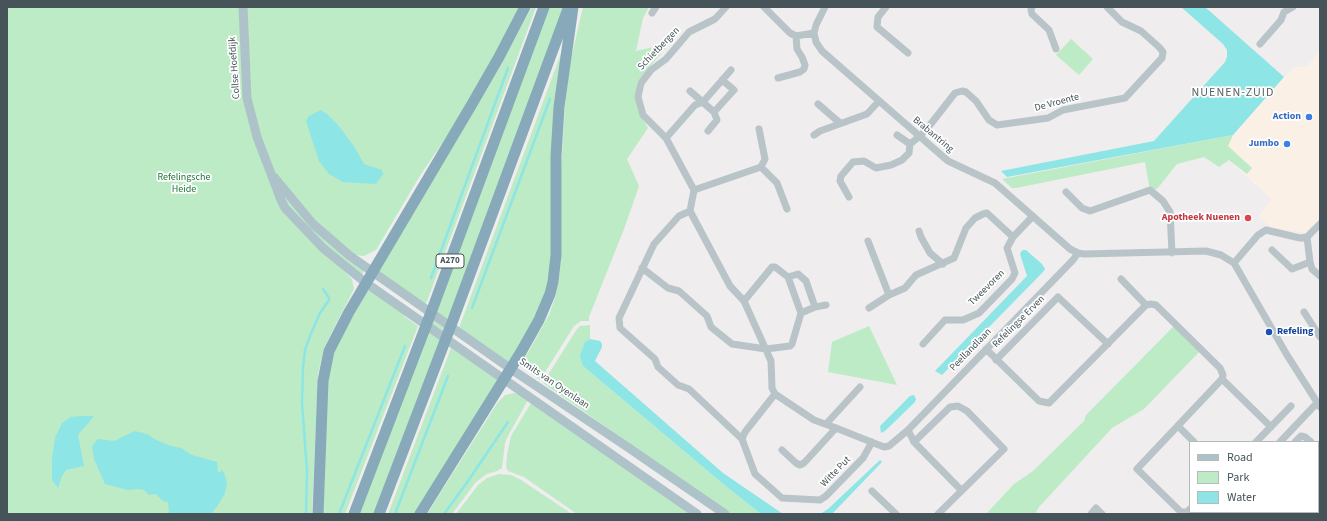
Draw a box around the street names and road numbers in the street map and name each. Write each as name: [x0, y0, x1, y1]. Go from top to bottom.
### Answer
street label: Schietbergen: [635, 25, 683, 73]
street label: Collse Hoefdijk: [227, 36, 243, 100]
street label: De Vroente: [1033, 91, 1081, 115]
street label: Brabantring: [910, 114, 956, 156]
road number: A270: [436, 254, 464, 268]
street label: Tweevoren: [966, 267, 1008, 309]
street label: Refelingse Erven: [990, 293, 1048, 351]
street label: Peellandlaan: [948, 326, 994, 374]
street label: Smits van Oyenlaan: [517, 356, 591, 412]
street label: Witte Put: [818, 454, 854, 490]

